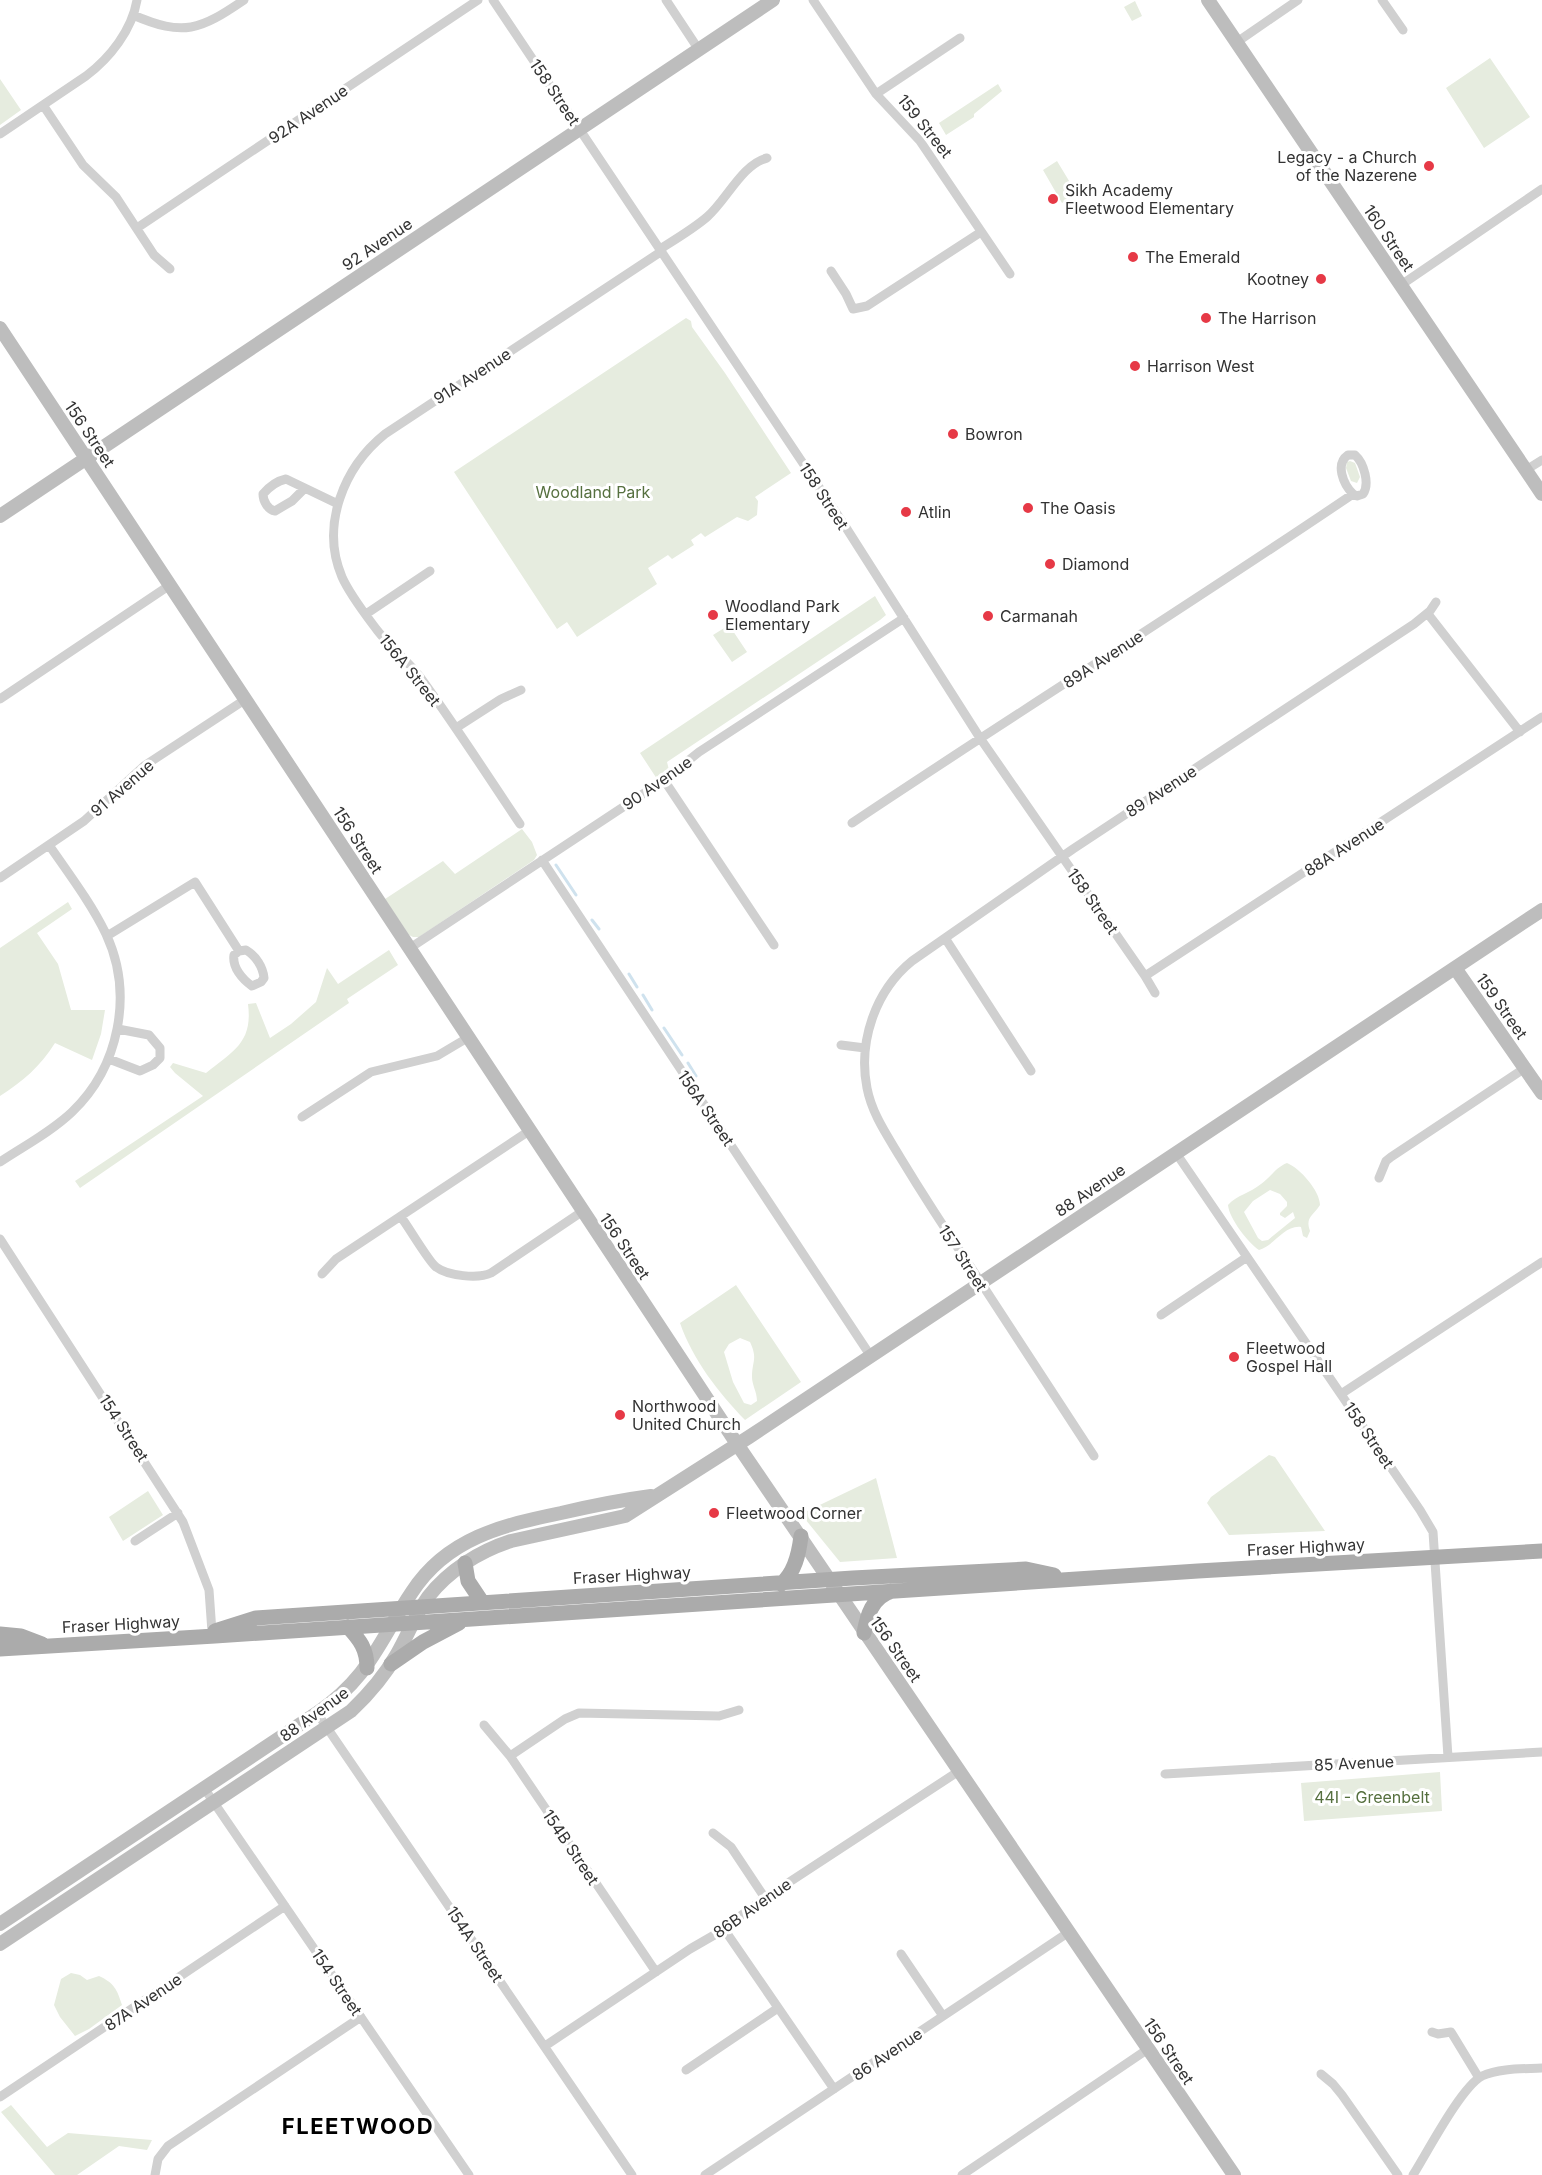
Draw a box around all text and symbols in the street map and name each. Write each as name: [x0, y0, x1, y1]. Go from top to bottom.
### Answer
street label: 158 Street: [526, 55, 584, 129]
street label: 92A Avenue: [265, 80, 351, 148]
street label: 159 Street: [893, 90, 957, 162]
place label: Legacy - a Church of the Nazerene: [1277, 147, 1417, 185]
marker: Legacy - a Church of the Nazerene: [1422, 159, 1436, 173]
place label: Sikh Academy Fleetwood Elementary: [1065, 180, 1234, 218]
marker: Sikh Academy Fleetwood Elementary: [1046, 192, 1060, 206]
street label: 160 Street: [1359, 201, 1419, 275]
street label: 92 Avenue: [338, 213, 416, 275]
place label: The Emerald: [1145, 247, 1240, 267]
marker: The Emerald: [1126, 250, 1140, 264]
place label: Kootney: [1247, 269, 1309, 289]
marker: Kootney: [1314, 272, 1328, 286]
place label: The Harrison: [1218, 308, 1316, 328]
marker: The Harrison: [1199, 311, 1213, 325]
street label: 91A Avenue: [430, 344, 514, 408]
place label: Harrison West: [1147, 356, 1254, 376]
marker: Harrison West: [1128, 359, 1142, 373]
street label: 156 Street: [61, 397, 119, 471]
place label: Bowron: [965, 424, 1023, 444]
marker: Bowron: [946, 427, 960, 441]
street label: 158 Street: [795, 459, 853, 533]
park label: Woodland Park: [536, 482, 651, 502]
place label: The Oasis: [1040, 498, 1116, 518]
marker: The Oasis: [1021, 501, 1035, 515]
place label: Atlin: [918, 502, 951, 522]
marker: Atlin: [899, 505, 913, 519]
place label: Diamond: [1062, 554, 1129, 574]
marker: Diamond: [1043, 557, 1057, 571]
place label: Woodland Park Elementary: [725, 596, 840, 634]
place label: Carmanah: [1000, 606, 1078, 626]
marker: Woodland Park Elementary: [706, 608, 720, 622]
marker: Carmanah: [981, 609, 995, 623]
street label: 89A Avenue: [1059, 626, 1147, 692]
street label: 156A Street: [375, 630, 445, 710]
street label: 90 Avenue: [618, 752, 696, 814]
street label: 91 Avenue: [86, 755, 158, 821]
street label: 89 Avenue: [1122, 761, 1200, 821]
street label: 156 Street: [329, 803, 387, 877]
street label: 88A Avenue: [1300, 814, 1388, 880]
street label: 158 Street: [1063, 864, 1123, 938]
street label: 159 Street: [1472, 969, 1532, 1043]
street label: 156A Street: [673, 1066, 739, 1150]
street label: 88 Avenue: [1051, 1159, 1129, 1221]
street label: 156 Street: [596, 1209, 654, 1283]
street label: 157 Street: [934, 1221, 992, 1295]
place label: Fleetwood Gospel Hall: [1246, 1338, 1332, 1376]
marker: Fleetwood Gospel Hall: [1227, 1350, 1241, 1364]
street label: 154 Street: [95, 1391, 153, 1465]
place label: Northwood United Church: [632, 1396, 741, 1434]
street label: 158 Street: [1340, 1398, 1398, 1472]
marker: Northwood United Church: [613, 1408, 627, 1422]
place label: Fleetwood Corner: [726, 1503, 862, 1523]
marker: Fleetwood Corner: [707, 1506, 721, 1520]
street label: Fraser Highway: [1246, 1534, 1366, 1560]
street label: Fraser Highway: [572, 1562, 692, 1588]
street label: Fraser Highway: [61, 1611, 181, 1637]
street label: 156 Street: [866, 1612, 926, 1686]
street label: 88 Avenue: [276, 1682, 352, 1746]
street label: 85 Avenue: [1313, 1751, 1395, 1775]
park label: 44I - Greenbelt: [1314, 1787, 1430, 1807]
street label: 154B Street: [538, 1805, 604, 1889]
street label: 86B Avenue: [709, 1874, 795, 1942]
street label: 154A Street: [442, 1902, 508, 1986]
street label: 154 Street: [307, 1945, 367, 2019]
street label: 87A Avenue: [101, 1969, 185, 2035]
street label: 156 Street: [1140, 2014, 1198, 2088]
street label: 86 Avenue: [848, 2023, 926, 2085]
district label: FLEETWOOD: [282, 2113, 434, 2139]

